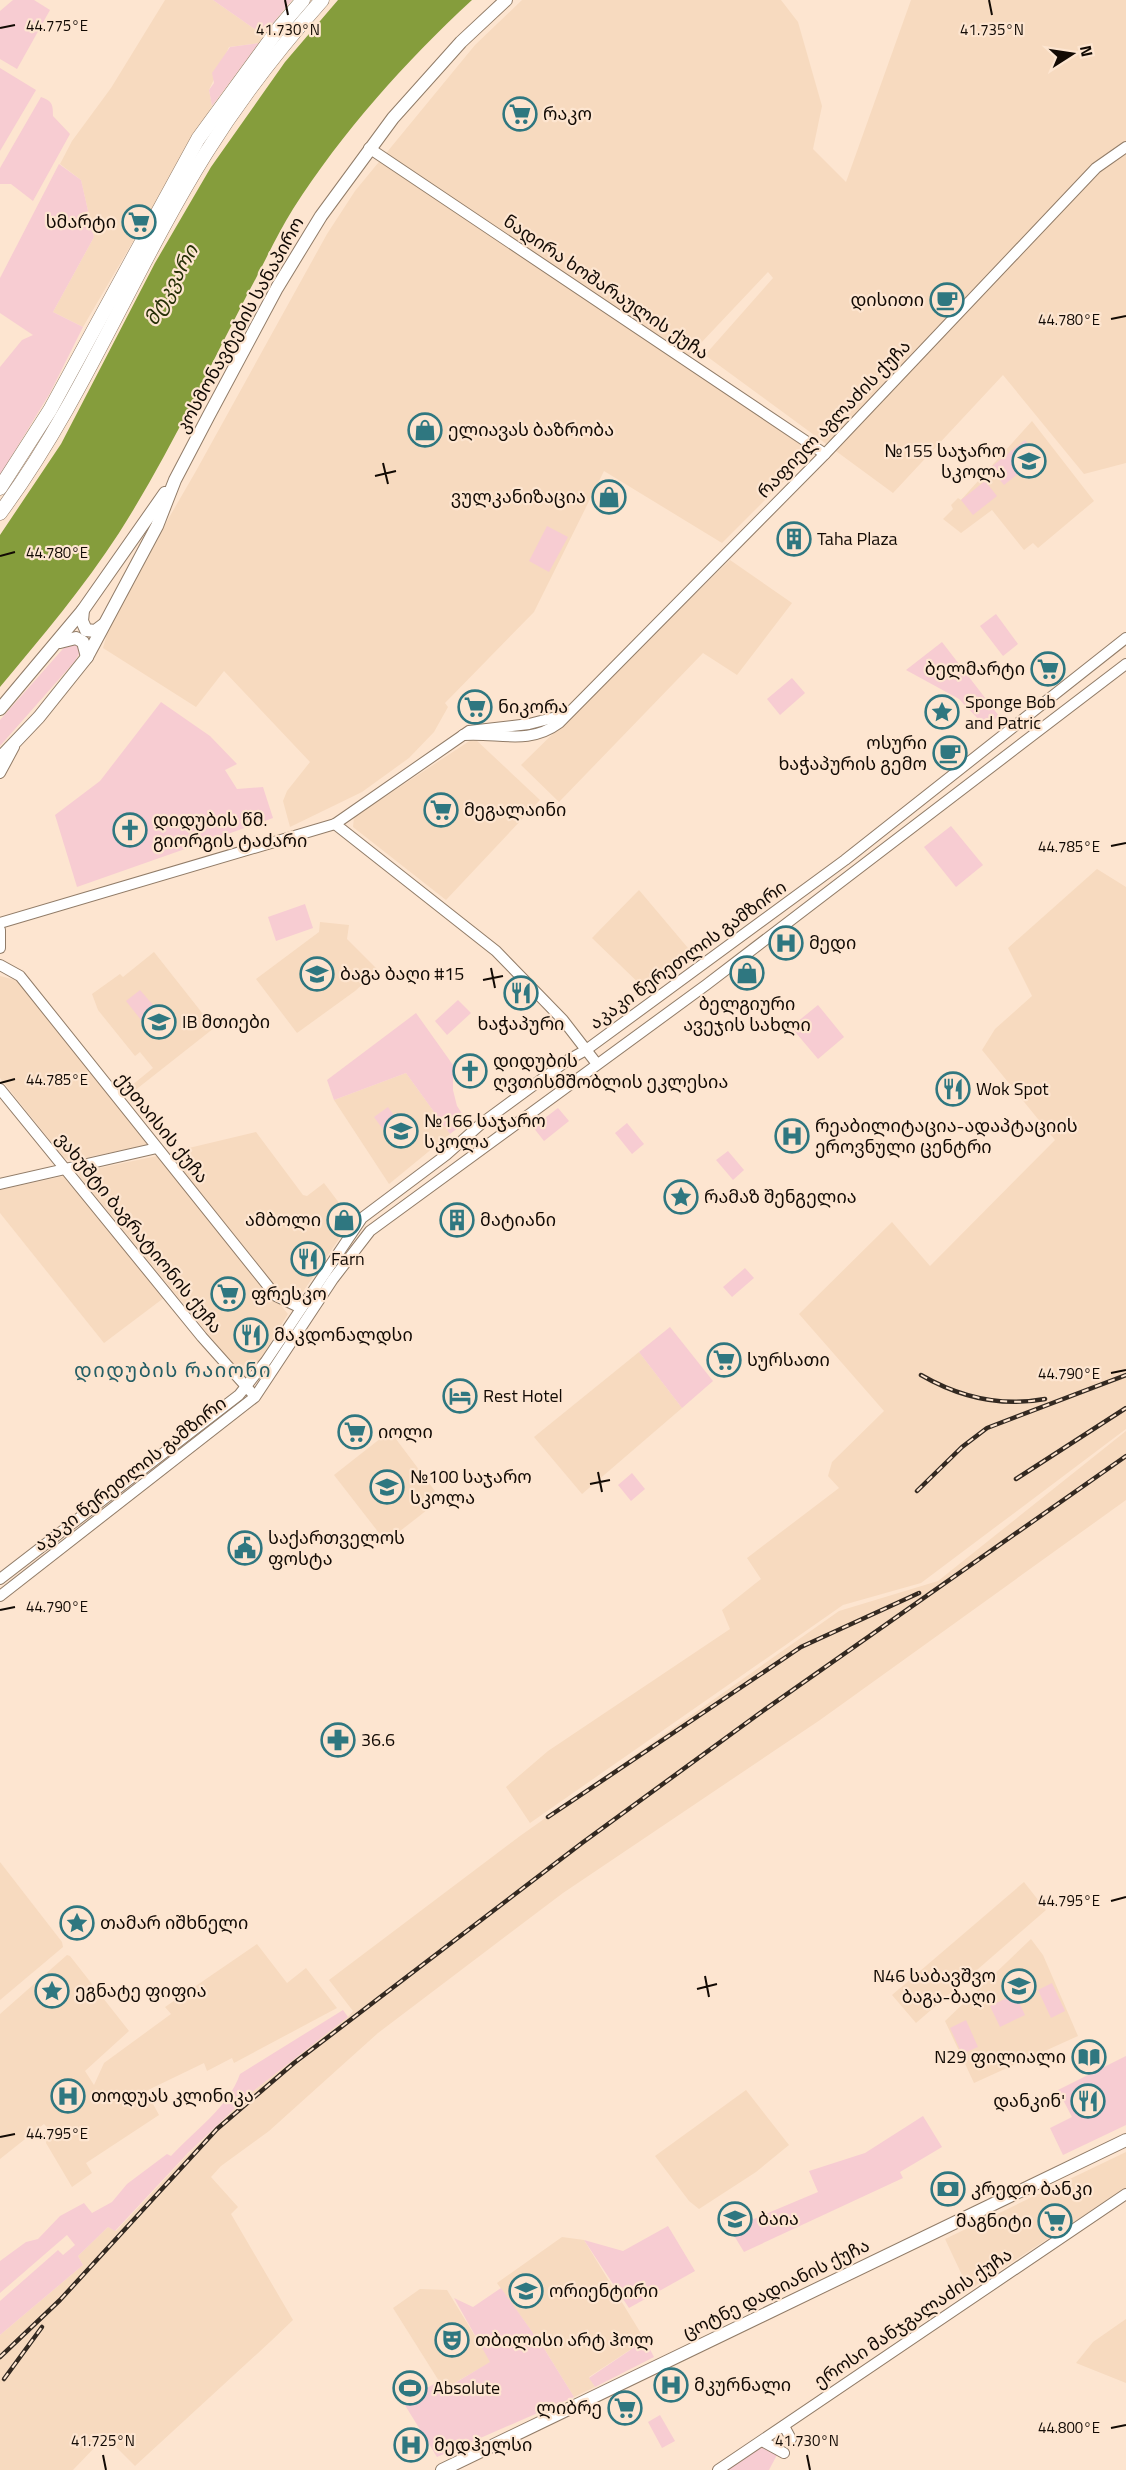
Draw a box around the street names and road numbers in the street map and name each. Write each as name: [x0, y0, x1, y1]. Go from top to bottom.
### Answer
street label: ნადირა ხოშარაულის ქუჩა: [498, 207, 715, 366]
street label: კოსმონავტების სანაპირო: [169, 212, 310, 438]
street label: რაფიელ აგლაძის ქუჩა: [751, 333, 917, 504]
street label: აკაკი წერეთლის გამზირი: [583, 874, 792, 1036]
street label: ქუთაისის ქუჩა: [109, 1066, 216, 1189]
street label: ვახუშტი ბაგრატიონის ქუჩა: [50, 1126, 229, 1339]
street label: აკაკი წერეთლის გამზირი: [27, 1390, 232, 1558]
street label: ცოტნე დადიანის ქუჩა: [678, 2231, 874, 2346]
street label: ეროსი მანჯგალაძის ქუჩა: [808, 2241, 1017, 2394]

